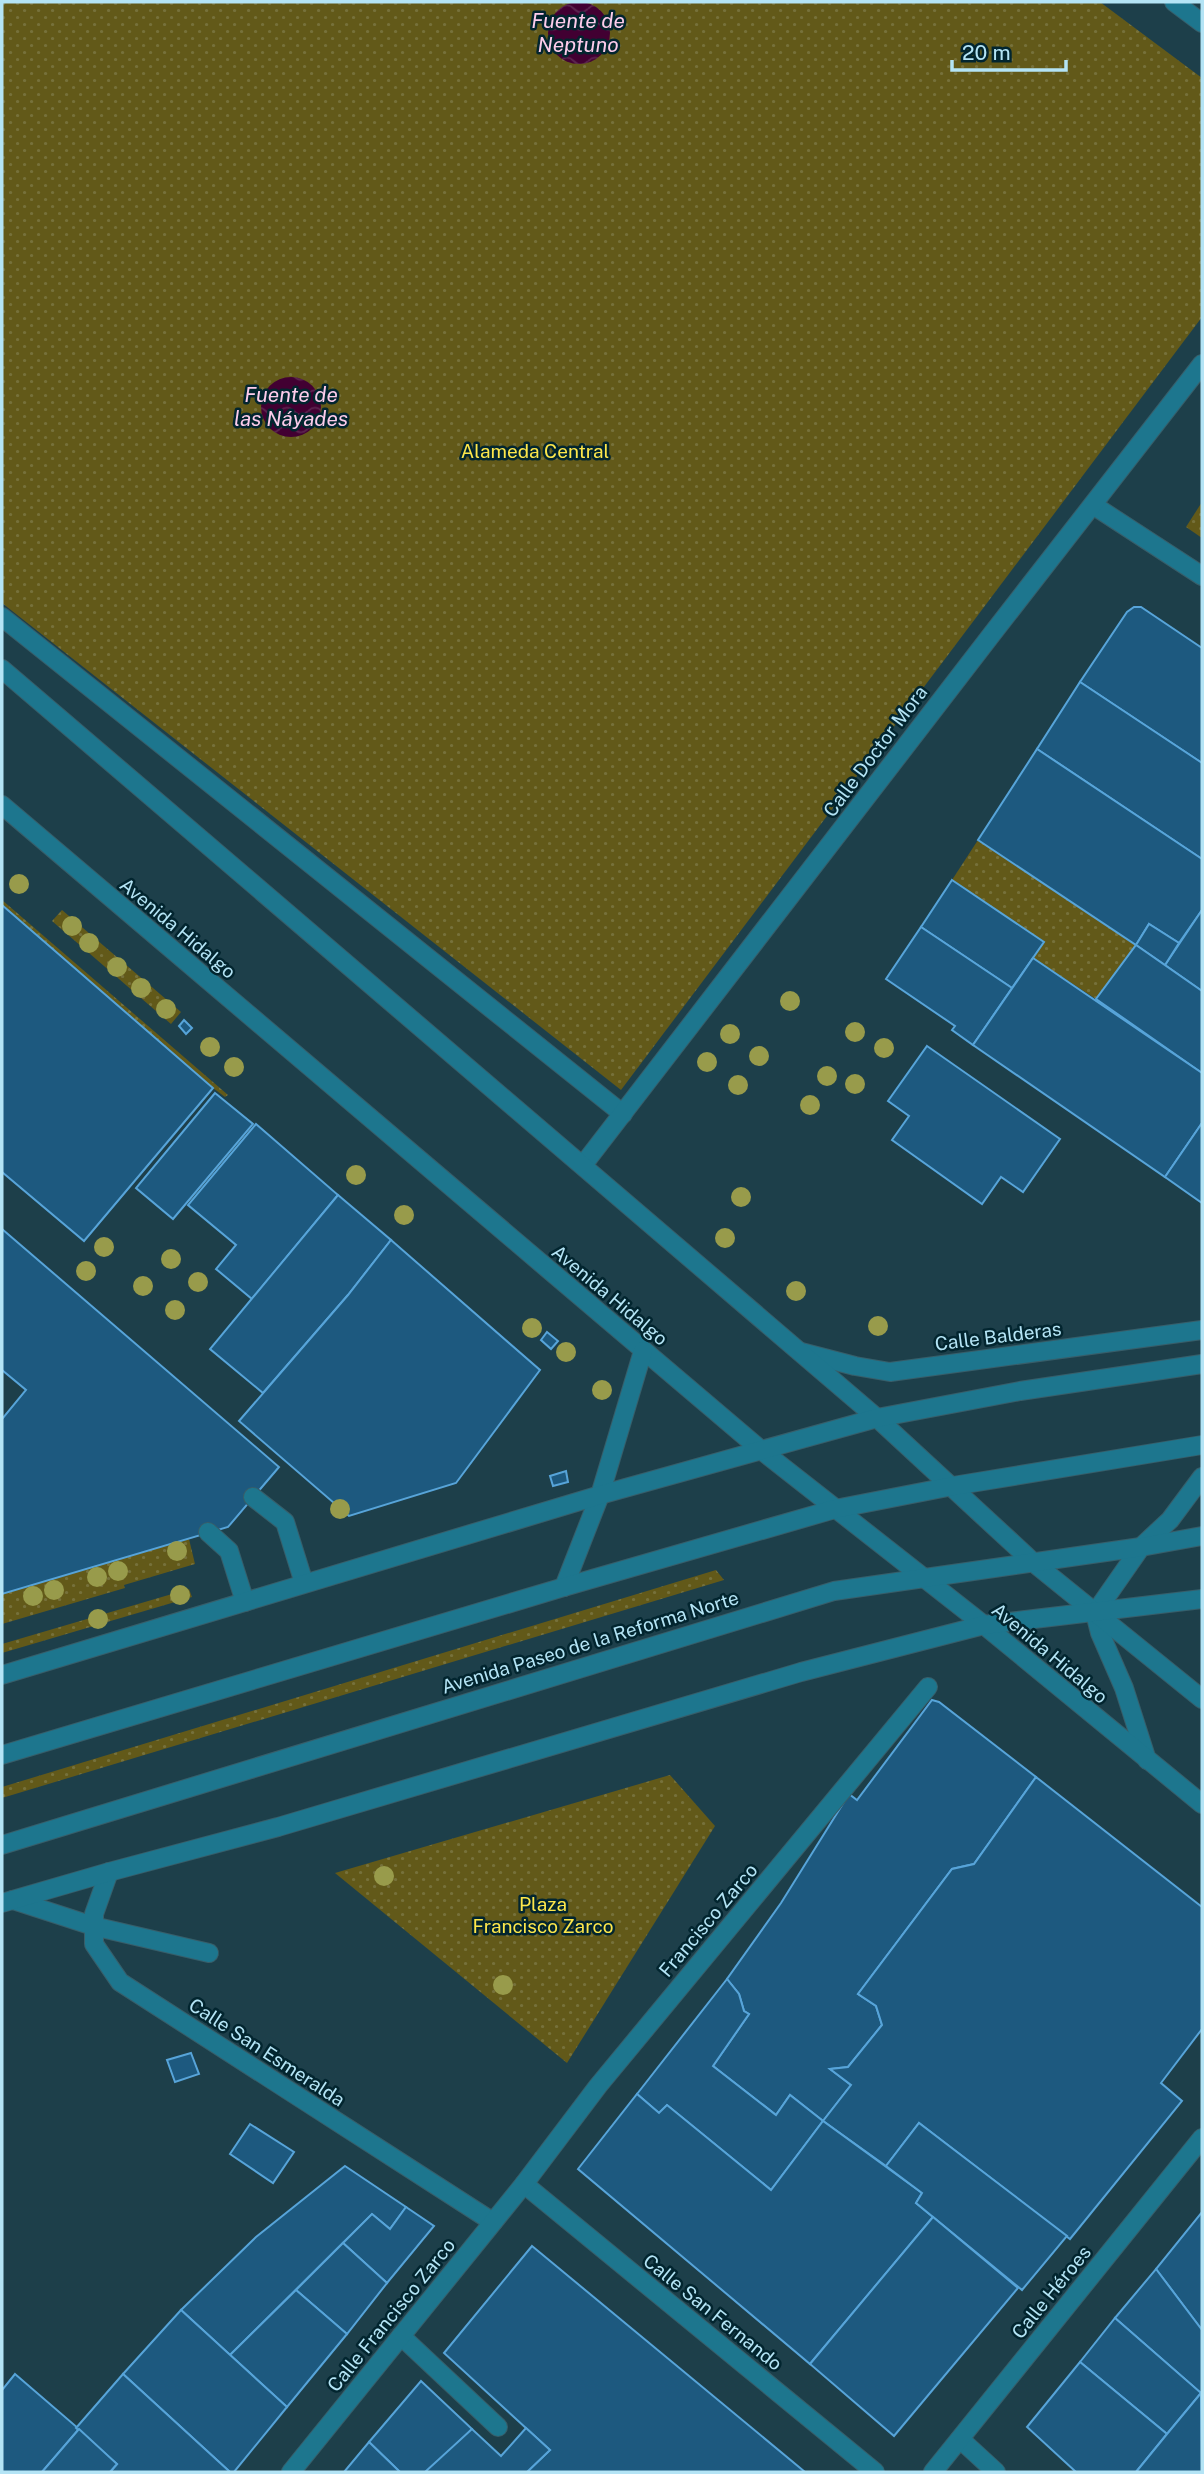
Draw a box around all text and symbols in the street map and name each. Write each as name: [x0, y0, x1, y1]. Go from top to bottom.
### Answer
water label: Fuente de Neptuno: [531, 8, 625, 57]
scale bar: [952, 28, 1066, 72]
text: 20 m: [962, 40, 1011, 65]
water label: Fuente de las Náyades: [234, 382, 348, 431]
park label: Alameda Central: [461, 440, 609, 462]
street label: Calle Doctor Mora: [819, 681, 931, 821]
street label: Avenida Hidalgo: [116, 873, 240, 983]
street label: Avenida Hidalgo: [548, 1240, 672, 1350]
street label: Calle Balderas: [934, 1317, 1062, 1355]
street label: Avenida Paseo de la Reforma Norte: [439, 1586, 741, 1698]
street label: Avenida Hidalgo: [988, 1598, 1112, 1708]
street label: Francisco Zarco: [654, 1859, 762, 1981]
park label: Plaza Francisco Zarco: [473, 1893, 613, 1937]
street label: Calle San Esmeralda: [185, 1993, 349, 2111]
street label: Calle Francisco Zarco: [323, 2234, 459, 2396]
street label: Calle Héroes: [1007, 2241, 1095, 2343]
street label: Calle San Fernando: [639, 2249, 787, 2375]

